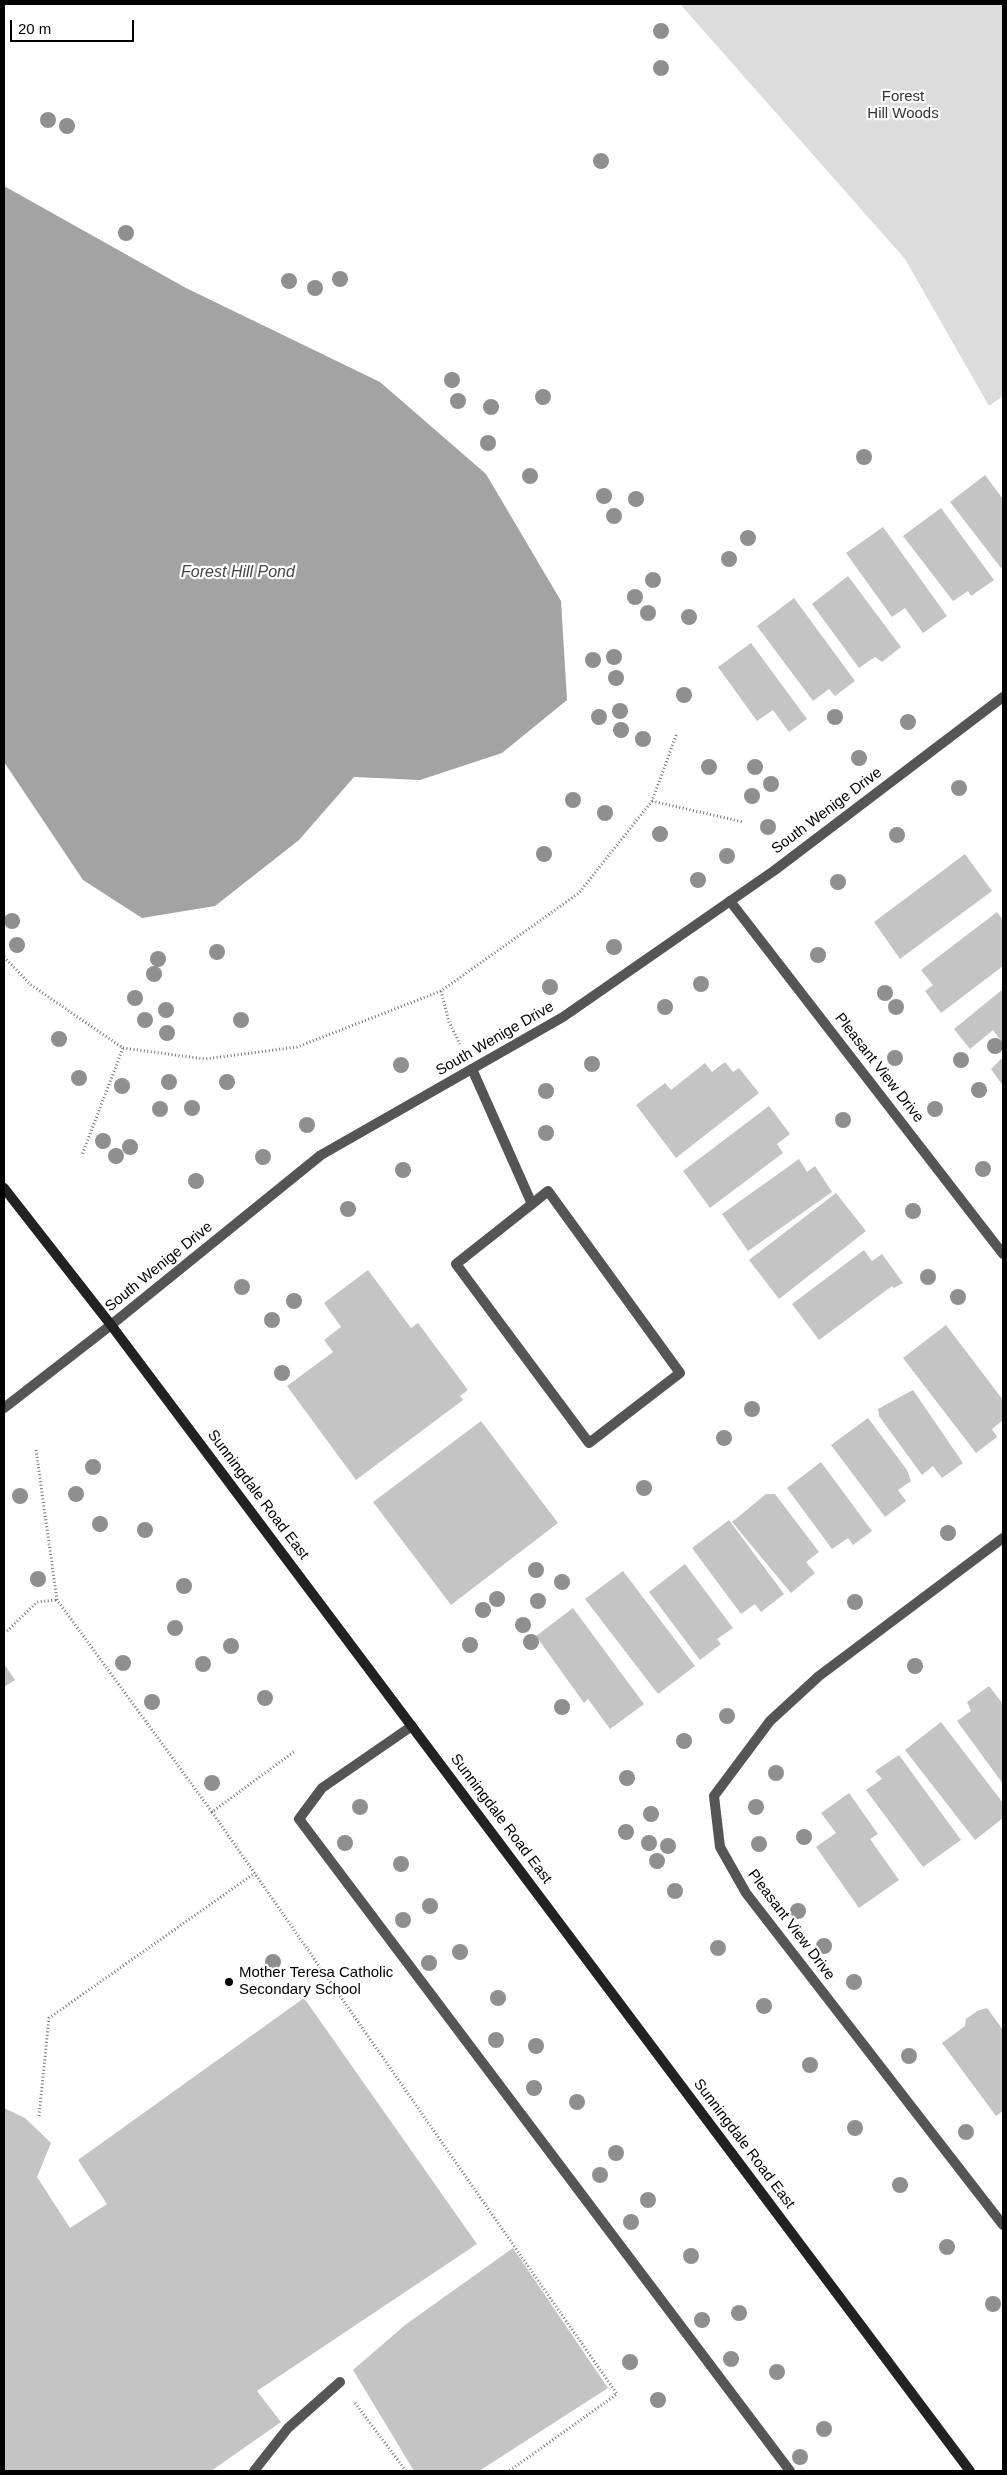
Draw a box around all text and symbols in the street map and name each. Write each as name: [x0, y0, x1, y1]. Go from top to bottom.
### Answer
scale bar: [12, 10, 136, 42]
text: 20 m: [18, 20, 51, 37]
park label: Forest Hill Woods: [867, 88, 939, 123]
water label: Forest Hill Pond: [181, 563, 295, 583]
street label: South Wenige Drive: [768, 764, 886, 858]
street label: South Wenige Drive: [433, 998, 557, 1080]
street label: Pleasant View Drive: [831, 1010, 927, 1126]
street label: South Wenige Drive: [102, 1218, 216, 1316]
street label: Sunningdale Road East: [203, 1427, 313, 1563]
street label: Sunningdale Road East: [446, 1751, 556, 1887]
street label: Pleasant View Drive: [744, 1866, 838, 1984]
place label: Mother Teresa Catholic Secondary School: [239, 1964, 393, 1999]
marker: Mother Teresa Catholic Secondary School: [223, 1976, 235, 1988]
street label: Sunningdale Road East: [689, 2076, 799, 2212]

